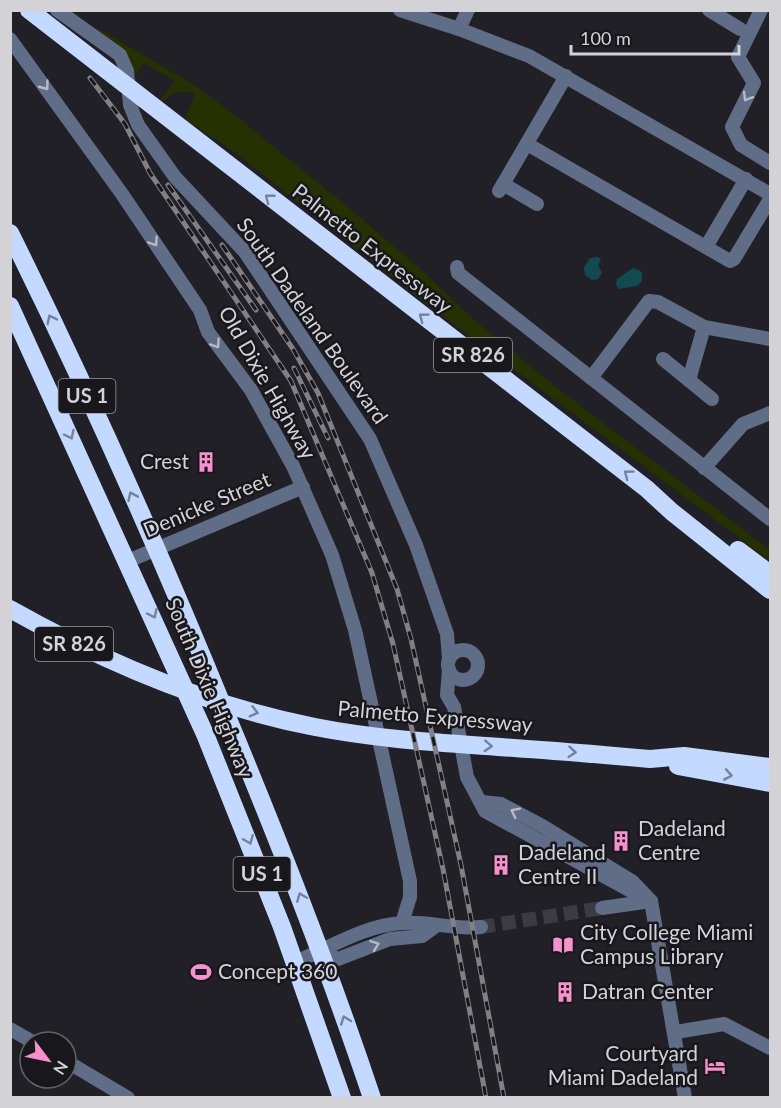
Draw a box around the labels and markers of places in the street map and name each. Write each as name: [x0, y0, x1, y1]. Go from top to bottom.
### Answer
place label: Crest: [140, 448, 189, 473]
building icon: Crest: [194, 450, 218, 474]
place label: Dadeland Centre: [638, 815, 726, 864]
building icon: Dadeland Centre: [609, 829, 633, 853]
place label: Dadeland Centre II: [518, 839, 606, 888]
building icon: Dadeland Centre II: [489, 853, 513, 877]
place label: City College Miami Campus Library: [580, 919, 753, 968]
library icon: City College Miami Campus Library: [551, 933, 575, 957]
place label: Concept 360: [218, 958, 337, 983]
sports icon: Concept 360: [189, 960, 213, 984]
place label: Datran Center: [582, 978, 714, 1003]
building icon: Datran Center: [553, 980, 577, 1004]
place label: Courtyard Miami Dadeland: [548, 1040, 698, 1089]
hotel icon: Courtyard Miami Dadeland: [703, 1054, 727, 1078]

